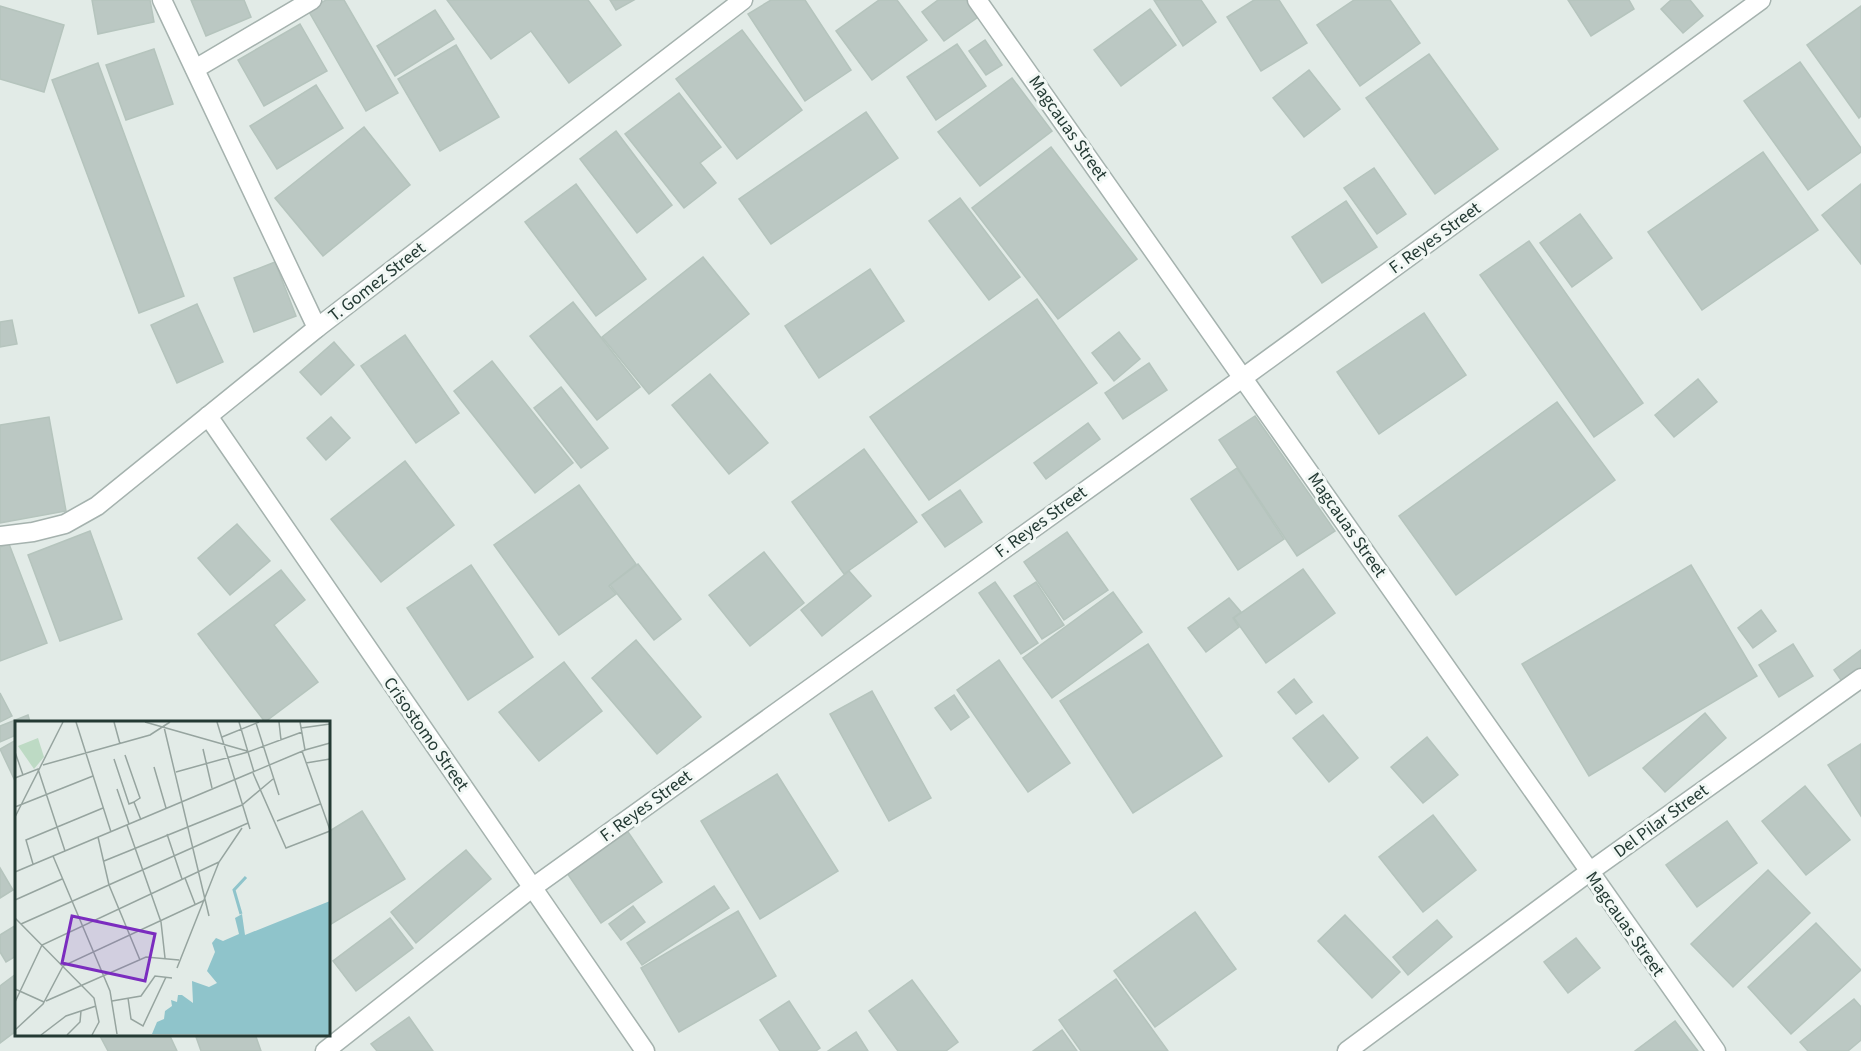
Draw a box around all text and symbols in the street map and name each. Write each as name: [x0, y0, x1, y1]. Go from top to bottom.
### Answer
street label: Magcauas Street: [1022, 70, 1114, 186]
street label: F. Reyes Street: [1384, 196, 1486, 280]
street label: T. Gomez Street: [323, 236, 431, 328]
street label: Magcauas Street: [1301, 467, 1393, 583]
street label: F. Reyes Street: [990, 480, 1092, 564]
street label: Crisostomo Street: [377, 672, 475, 796]
inset map: [15, 721, 330, 1036]
street label: F. Reyes Street: [595, 764, 697, 848]
street label: Del Pilar Street: [1609, 778, 1713, 864]
street label: Magcauas Street: [1579, 866, 1671, 982]

